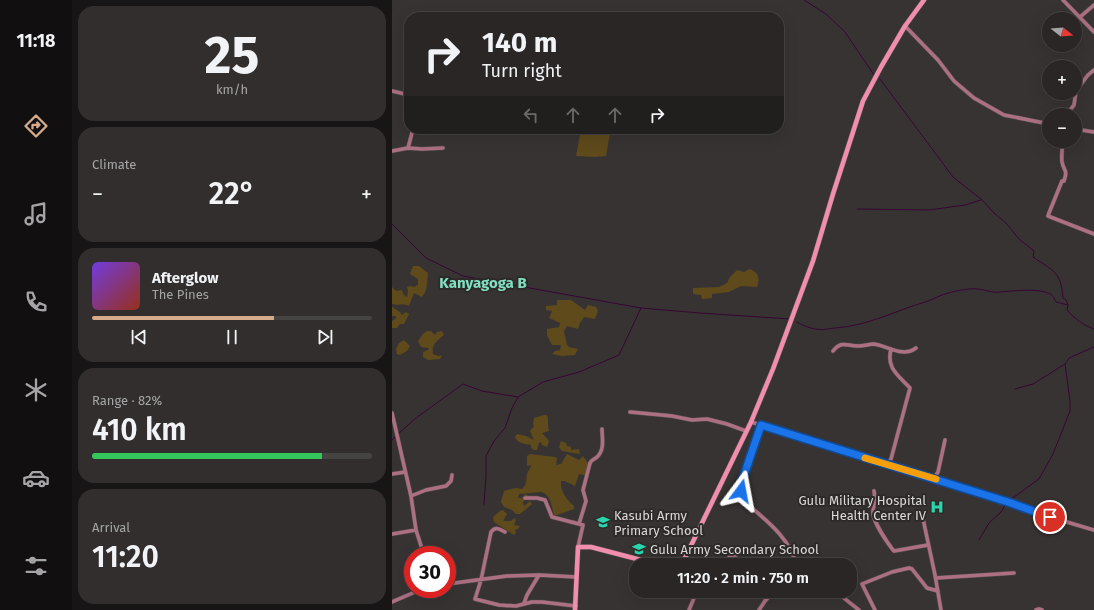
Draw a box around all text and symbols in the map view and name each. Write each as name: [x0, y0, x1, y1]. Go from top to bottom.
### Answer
north arrow: [1042, 12, 1082, 52]
map controls: [1042, 12, 1082, 148]
text: 25: [205, 24, 259, 87]
text: 140 m: [482, 26, 558, 59]
icon: right: [416, 28, 468, 80]
text: 11:18: [17, 30, 55, 52]
text: Turn right: [482, 60, 562, 82]
button: +: [1042, 60, 1082, 100]
text: km/h: [216, 82, 248, 97]
icon: left: [520, 104, 542, 126]
icon: ahead: [562, 104, 584, 126]
icon: ahead: [604, 104, 626, 126]
icon: right: [646, 104, 668, 126]
button: −: [1042, 108, 1082, 148]
icon: directions: [22, 112, 50, 140]
text: Climate: [92, 157, 136, 172]
text: 22°: [209, 176, 255, 212]
text: −: [92, 181, 103, 208]
text: +: [361, 181, 372, 208]
icon: music: [22, 200, 50, 228]
text: Afterglow: [152, 269, 218, 287]
district label: Kanyagoga B: [439, 274, 527, 292]
text: The Pines: [152, 287, 209, 302]
icon: phone: [22, 288, 50, 316]
icon: previous: [128, 326, 150, 348]
icon: pause: [221, 326, 243, 348]
icon: next: [314, 326, 336, 348]
icon: climate: [22, 376, 50, 404]
text: Range · 82%: [92, 393, 162, 408]
text: 410 km: [92, 412, 187, 448]
icon: car: [22, 464, 50, 492]
position arrow: [720, 470, 762, 512]
place label: Gulu Military Hospital Health Center IV: [798, 493, 927, 523]
hospital icon: Gulu Military Hospital Health Center IV: [929, 499, 945, 515]
pin: [1033, 500, 1067, 534]
icon: arrive: [1039, 506, 1061, 528]
place label: Kasubi Army Primary School: [614, 508, 703, 538]
school or university icon: Kasubi Army Primary School: [595, 514, 611, 530]
text: Arrival: [92, 520, 130, 535]
text: 11:20: [92, 539, 159, 575]
school or university icon: Gulu Army Secondary School: [631, 541, 647, 557]
place label: Gulu Army Secondary School: [650, 542, 819, 557]
speed limit sign: 30: [404, 546, 456, 598]
icon: filters: [22, 552, 50, 580]
text: 11:20 · 2 min · 750 m: [677, 569, 809, 587]

